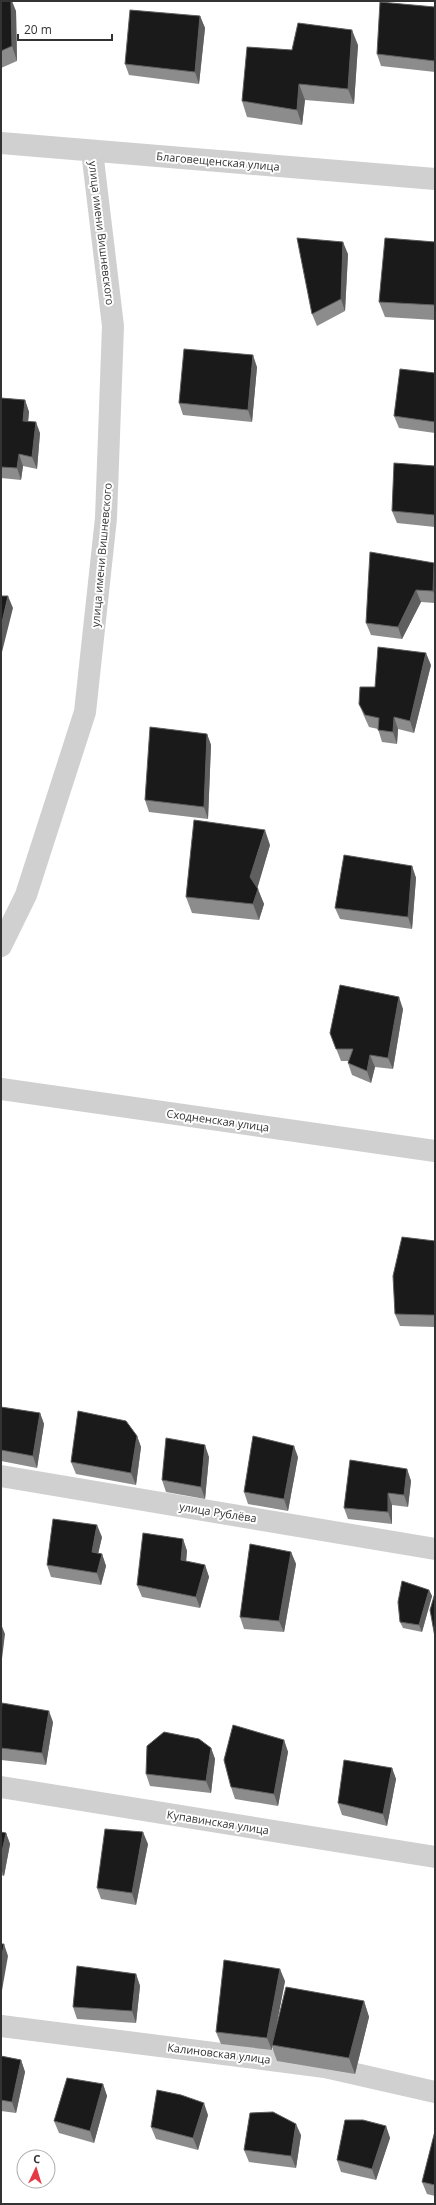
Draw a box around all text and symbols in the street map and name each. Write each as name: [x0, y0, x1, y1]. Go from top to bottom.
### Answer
scale bar: [18, 16, 112, 42]
text: 20 m: [24, 21, 52, 38]
street label: Благовещенская улица: [156, 148, 280, 174]
street label: улица имени Вишневского: [86, 160, 118, 306]
street label: улица имени Вишневского: [87, 482, 115, 628]
street label: Сходненская улица: [166, 1105, 270, 1135]
street label: улица Рублёва: [178, 1498, 258, 1526]
street label: Купавинская улица: [166, 1807, 270, 1837]
street label: Калиновская улица: [167, 2039, 271, 2067]
north arrow: [16, 2149, 56, 2189]
text: С: [33, 2151, 41, 2166]

